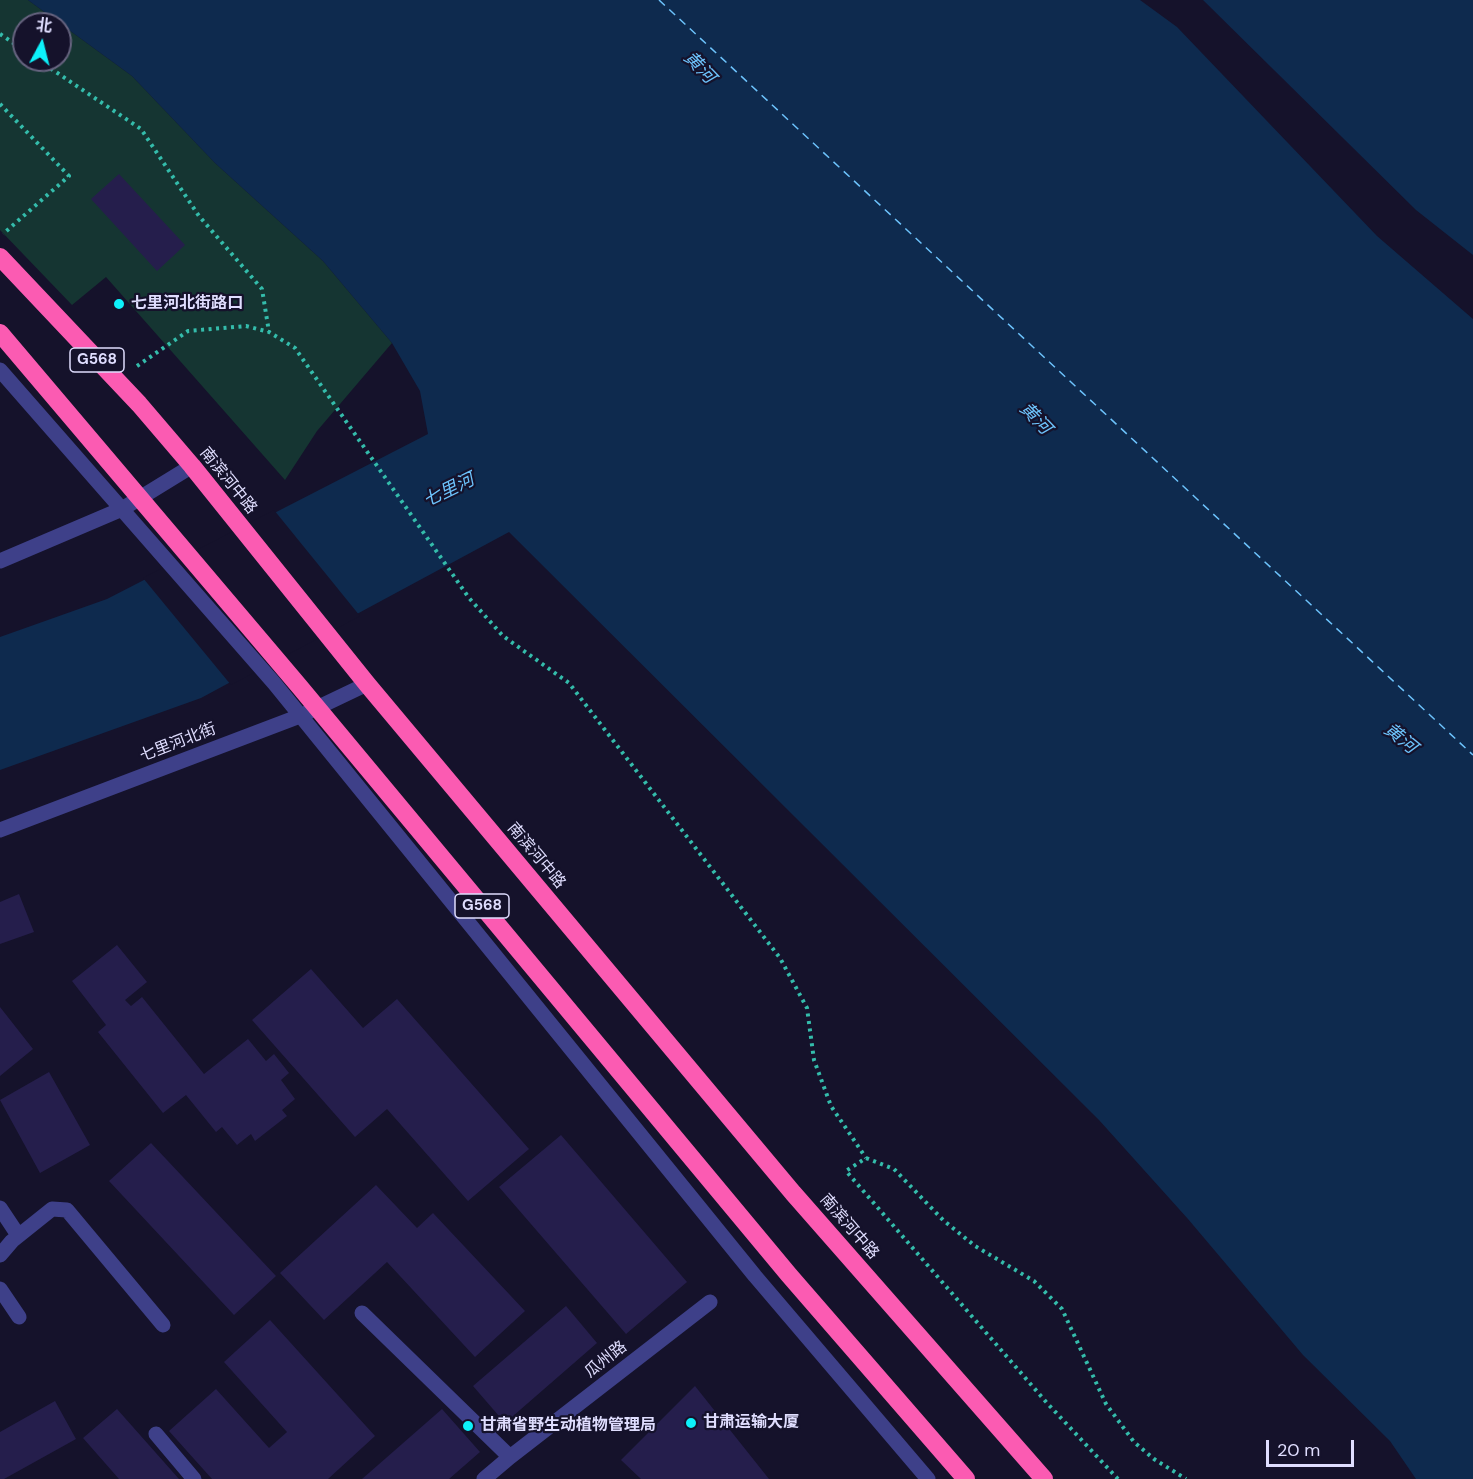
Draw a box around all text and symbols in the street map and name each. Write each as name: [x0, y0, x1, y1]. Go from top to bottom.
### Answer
north arrow: [12, 12, 72, 72]
text: 北: [35, 14, 53, 37]
water label: 黄河: [679, 48, 719, 88]
place label: 七里河北街路口: [131, 294, 243, 314]
marker: 七里河北街路口: [112, 297, 126, 311]
road number: G568: [70, 348, 124, 372]
water label: 黄河: [1015, 399, 1055, 439]
street label: 南滨河中路: [195, 444, 261, 518]
water label: 七里河: [420, 469, 478, 513]
water label: 黄河: [1379, 719, 1421, 759]
street label: 七里河北街: [137, 720, 219, 766]
street label: 南滨河中路: [503, 819, 569, 893]
road number: G568: [455, 894, 509, 918]
street label: 南滨河中路: [816, 1191, 882, 1263]
street label: 瓜州路: [581, 1338, 631, 1382]
place label: 甘肃运输大厦: [703, 1413, 799, 1433]
place label: 甘肃省野生动植物管理局: [480, 1416, 656, 1436]
marker: 甘肃运输大厦: [684, 1416, 698, 1430]
marker: 甘肃省野生动植物管理局: [461, 1419, 475, 1433]
scale bar: [1269, 1428, 1358, 1466]
text: 20 m: [1277, 1438, 1320, 1462]

